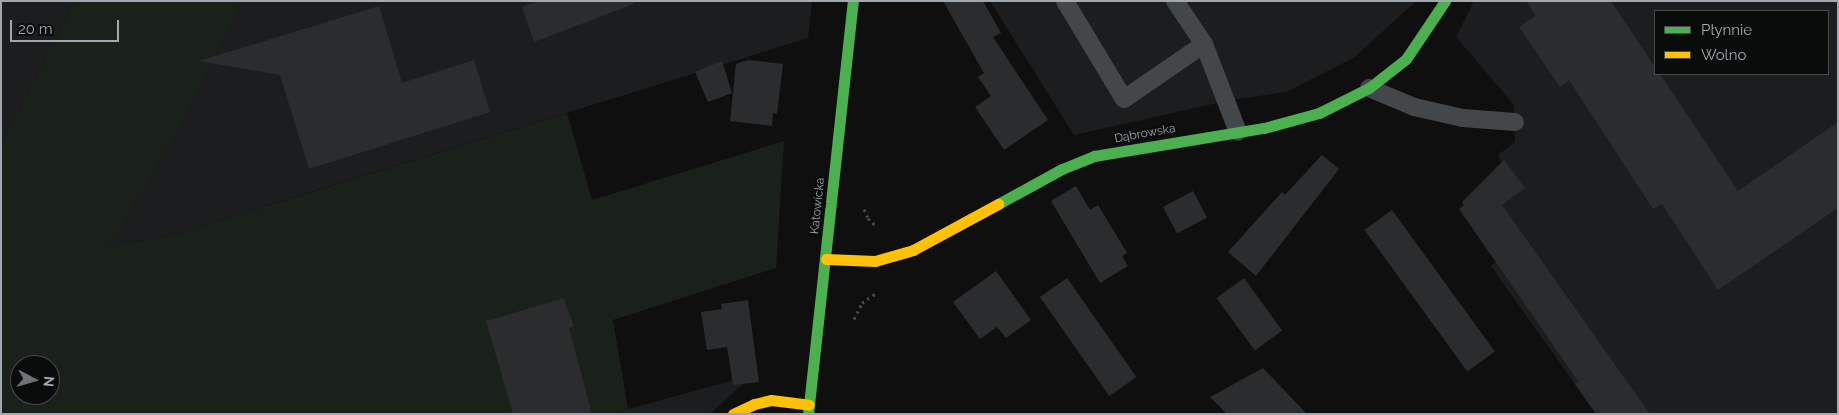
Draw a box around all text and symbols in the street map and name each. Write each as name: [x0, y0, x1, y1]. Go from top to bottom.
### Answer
scale bar: [12, 10, 121, 42]
legend: [1654, 10, 1829, 75]
text: 20 m: [18, 20, 53, 38]
text: Płynnie: [1701, 21, 1752, 39]
text: Wolno: [1701, 46, 1746, 64]
street label: Dąbrowska: [1113, 122, 1177, 146]
street label: Katowicka: [808, 177, 828, 235]
north arrow: [10, 355, 60, 405]
text: N: [40, 375, 57, 388]

